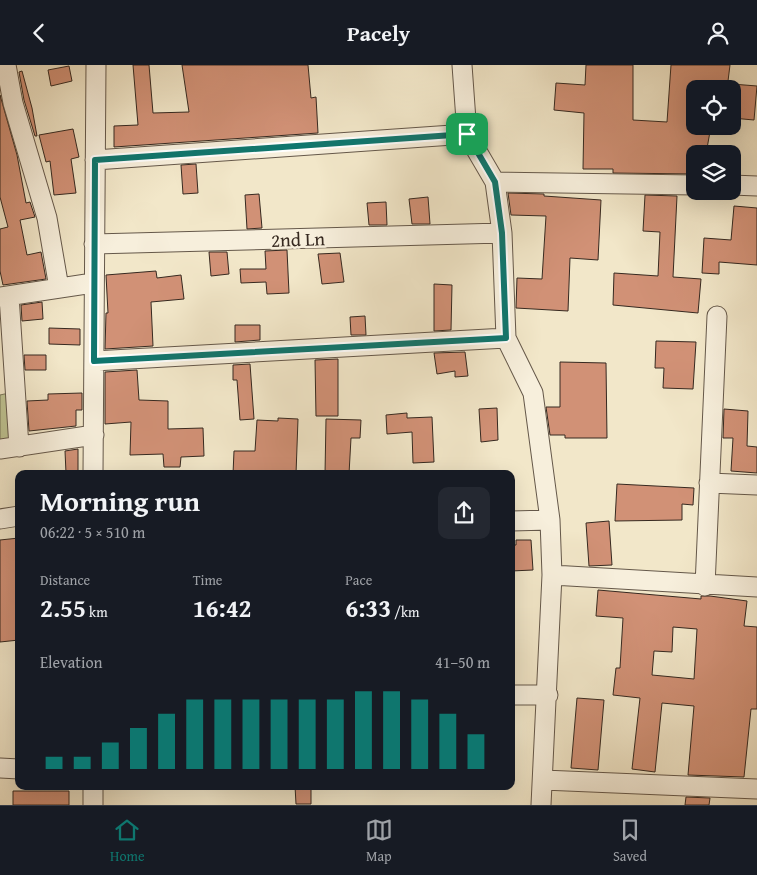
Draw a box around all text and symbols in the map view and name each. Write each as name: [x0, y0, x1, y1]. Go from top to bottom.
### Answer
text: Pacely: [347, 17, 410, 49]
icon: back: [25, 19, 53, 47]
icon: person: [704, 19, 732, 47]
map controls: [686, 80, 741, 200]
button: locate: [686, 80, 741, 135]
pin: [446, 113, 488, 155]
icon: arrive: [453, 120, 481, 148]
button: layers: [686, 145, 741, 200]
street label: 2nd Ln: [270, 224, 326, 254]
text: Morning run: [40, 480, 200, 521]
button: share: [438, 487, 490, 539]
text: 06:22 · 5 × 510 m: [40, 520, 145, 544]
text: Distance: [40, 570, 90, 590]
text: Time: [193, 570, 222, 590]
text: Pace: [345, 570, 372, 590]
text: 2.55: [40, 590, 86, 626]
text: 16:42: [193, 590, 252, 626]
text: 6:33: [345, 590, 391, 626]
text: km: [86, 602, 108, 622]
text: /km: [391, 602, 420, 622]
text: Elevation: [40, 650, 103, 674]
text: 41–50 m: [435, 650, 490, 674]
tab: Home: [110, 816, 145, 866]
tab: Map: [365, 816, 393, 866]
tab: Saved: [613, 816, 647, 866]

